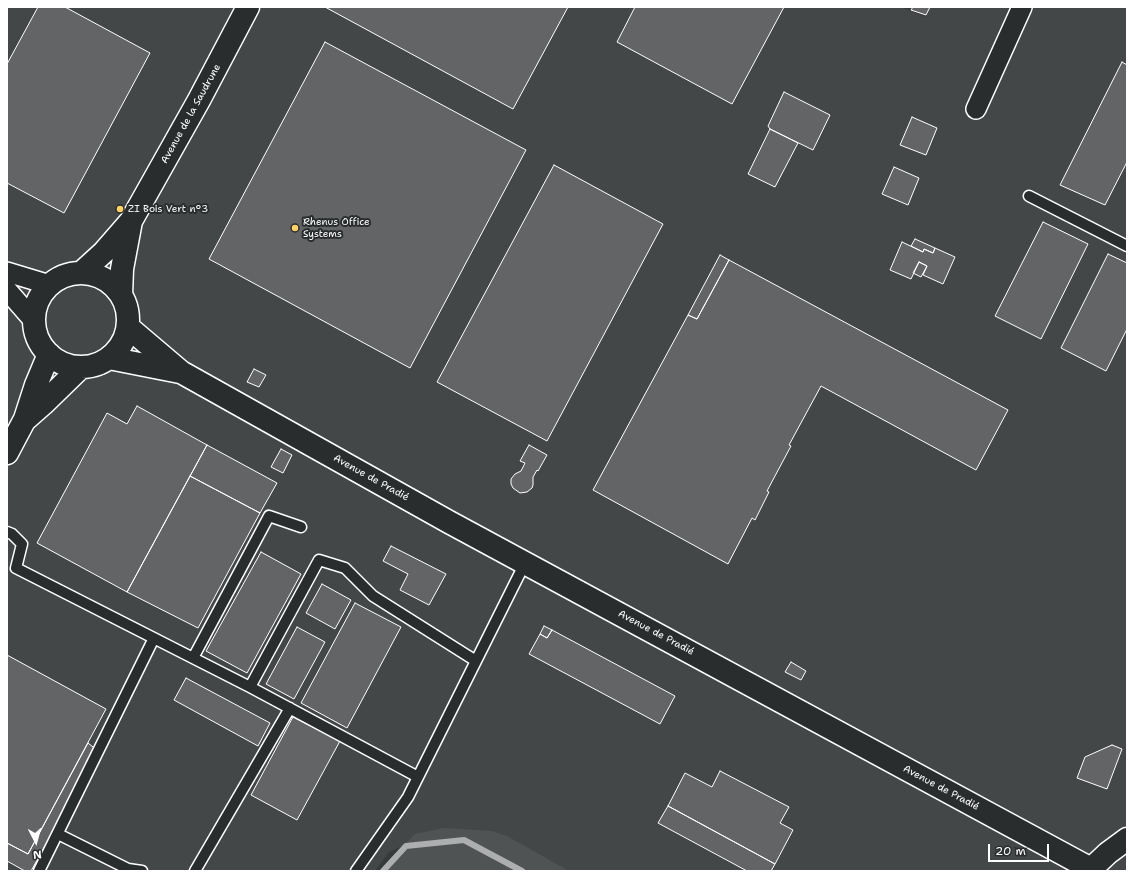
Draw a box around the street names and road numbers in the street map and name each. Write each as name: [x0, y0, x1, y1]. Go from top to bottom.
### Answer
street label: Avenue de la Saudrune: [159, 62, 223, 166]
street label: Avenue de Pradié: [331, 452, 411, 504]
street label: Avenue de Pradié: [616, 608, 696, 658]
street label: Avenue de Pradié: [901, 763, 981, 813]

